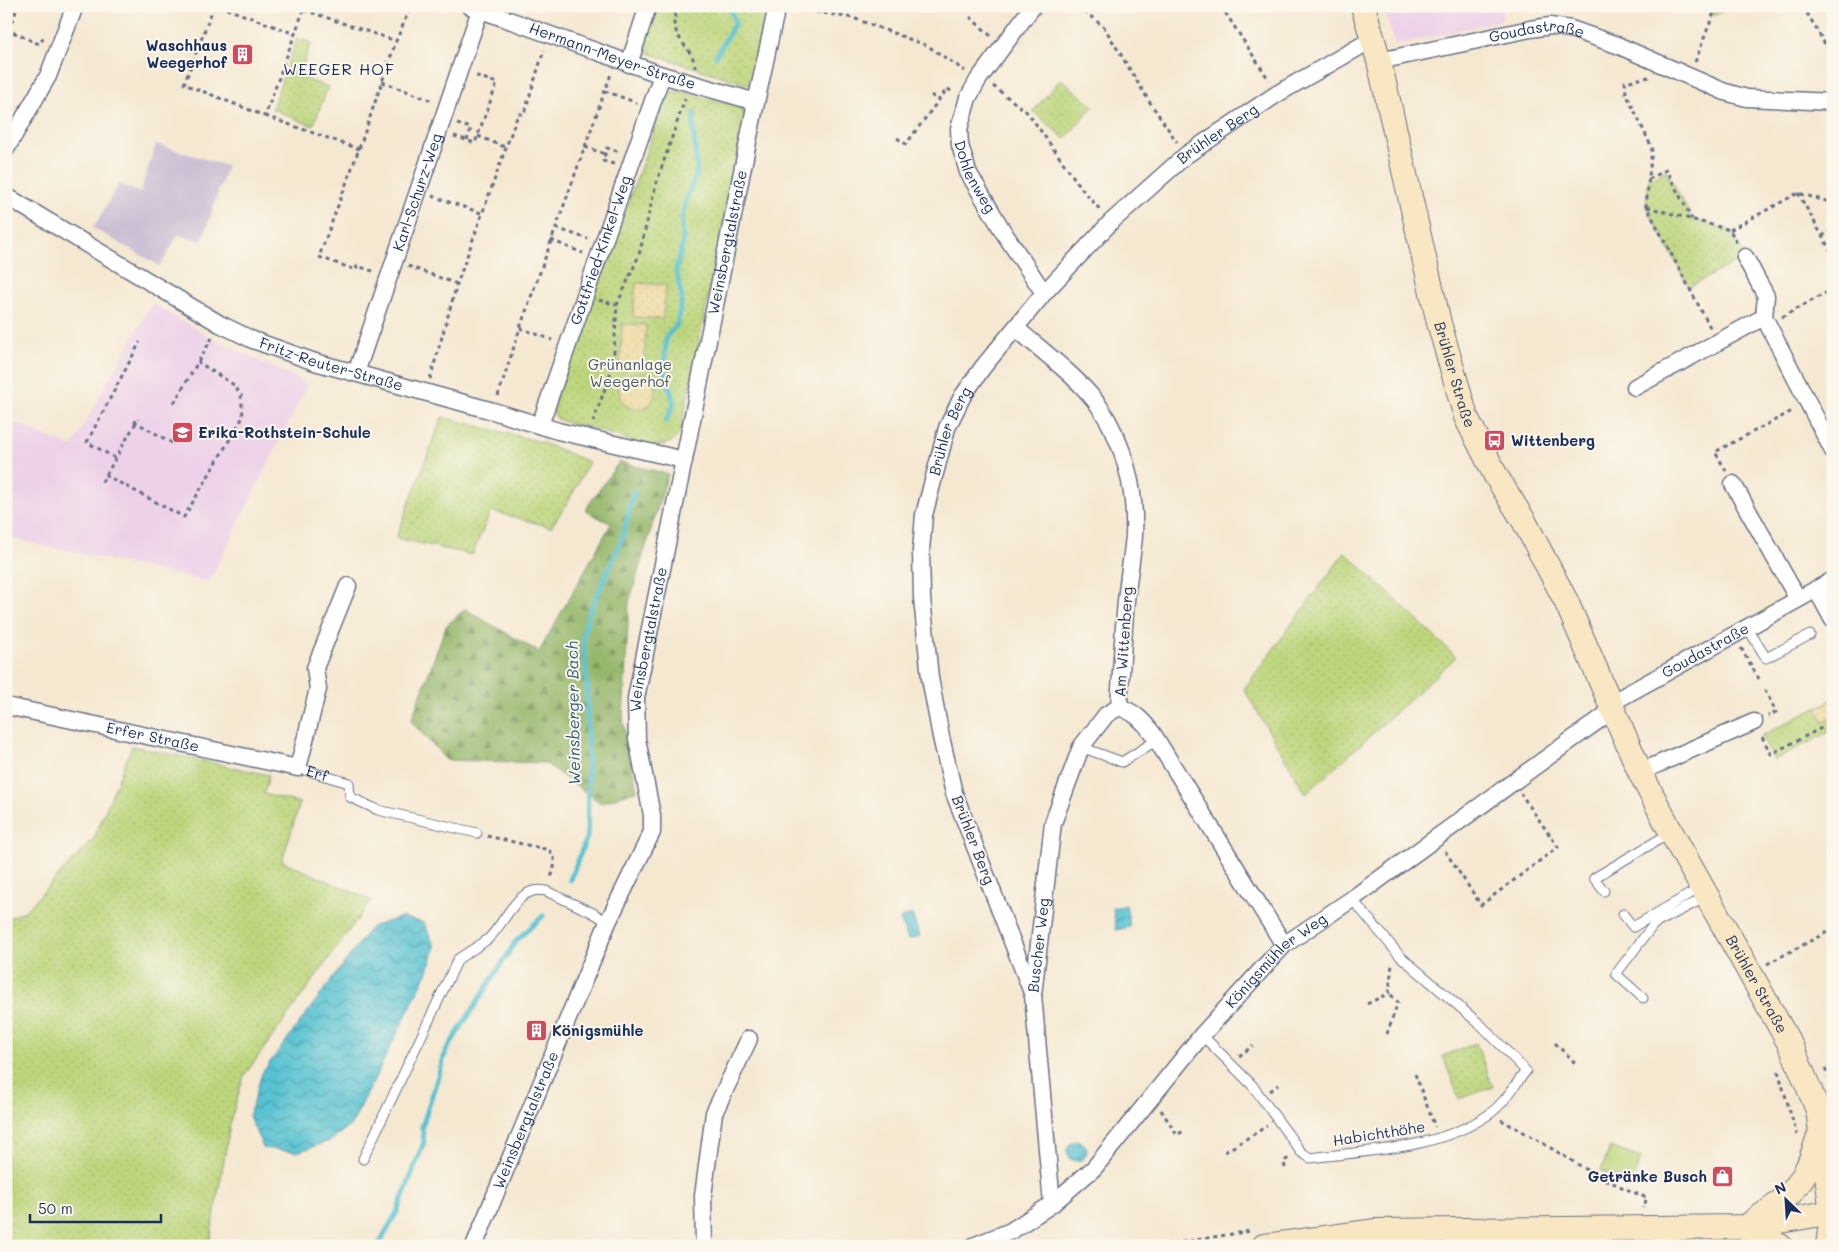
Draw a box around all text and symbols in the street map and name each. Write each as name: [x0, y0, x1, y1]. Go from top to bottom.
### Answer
street label: Goudastraße: [1487, 15, 1587, 46]
street label: Hermann-Meyer-Straße: [527, 17, 698, 93]
place label: Waschhaus Weegerhof: [146, 35, 228, 72]
building icon: Waschhaus Weegerhof: [231, 43, 255, 67]
district label: WEEGER HOF: [283, 58, 395, 79]
street label: Brühler Berg: [1172, 98, 1262, 168]
street label: Karl-Schurz-Weg: [387, 130, 446, 254]
street label: Dohlenweg: [950, 138, 1001, 217]
street label: Weinsbergtalstraße: [702, 168, 751, 316]
street label: Gottfried-Kinkel-Weg: [565, 172, 635, 327]
street label: Brühler Straße: [1430, 319, 1481, 431]
street label: Fritz-Reuter-Straße: [257, 332, 406, 395]
park label: Grünanlage Weegerhof: [588, 354, 672, 391]
street label: Brühler Berg: [924, 382, 976, 478]
school or university icon: Erika-Rothstein-Schule: [170, 421, 194, 445]
place label: Erika-Rothstein-Schule: [198, 422, 371, 442]
bus stop icon: Wittenberg: [1483, 429, 1507, 453]
place label: Wittenberg: [1511, 430, 1595, 450]
street label: Weinsbergtalstraße: [625, 565, 671, 712]
street label: Am Wittenberg: [1109, 586, 1137, 698]
street label: Goudastraße: [1658, 618, 1752, 682]
water label: Weinsberger Bach: [561, 641, 584, 785]
street label: Erfer Straße: [105, 717, 201, 756]
street label: Erf: [304, 760, 332, 786]
street label: Brühler Berg: [948, 792, 1000, 887]
street label: Buscher Weg: [1022, 896, 1053, 993]
street label: Königsmühler Weg: [1220, 908, 1330, 1012]
street label: Brühler Straße: [1722, 931, 1793, 1037]
building icon: Königsmühle: [524, 1019, 548, 1043]
place label: Königsmühle: [552, 1020, 643, 1040]
street label: Weinsbergtalstraße: [488, 1048, 562, 1192]
street label: Habichthöhe: [1331, 1116, 1426, 1150]
shop icon: Getränke Busch: [1711, 1165, 1735, 1189]
place label: Getränke Busch: [1588, 1166, 1707, 1186]
north arrow: [1762, 1174, 1812, 1224]
text: N: [1771, 1177, 1789, 1199]
scale bar: [30, 1192, 161, 1224]
text: 50 m: [38, 1198, 73, 1218]

